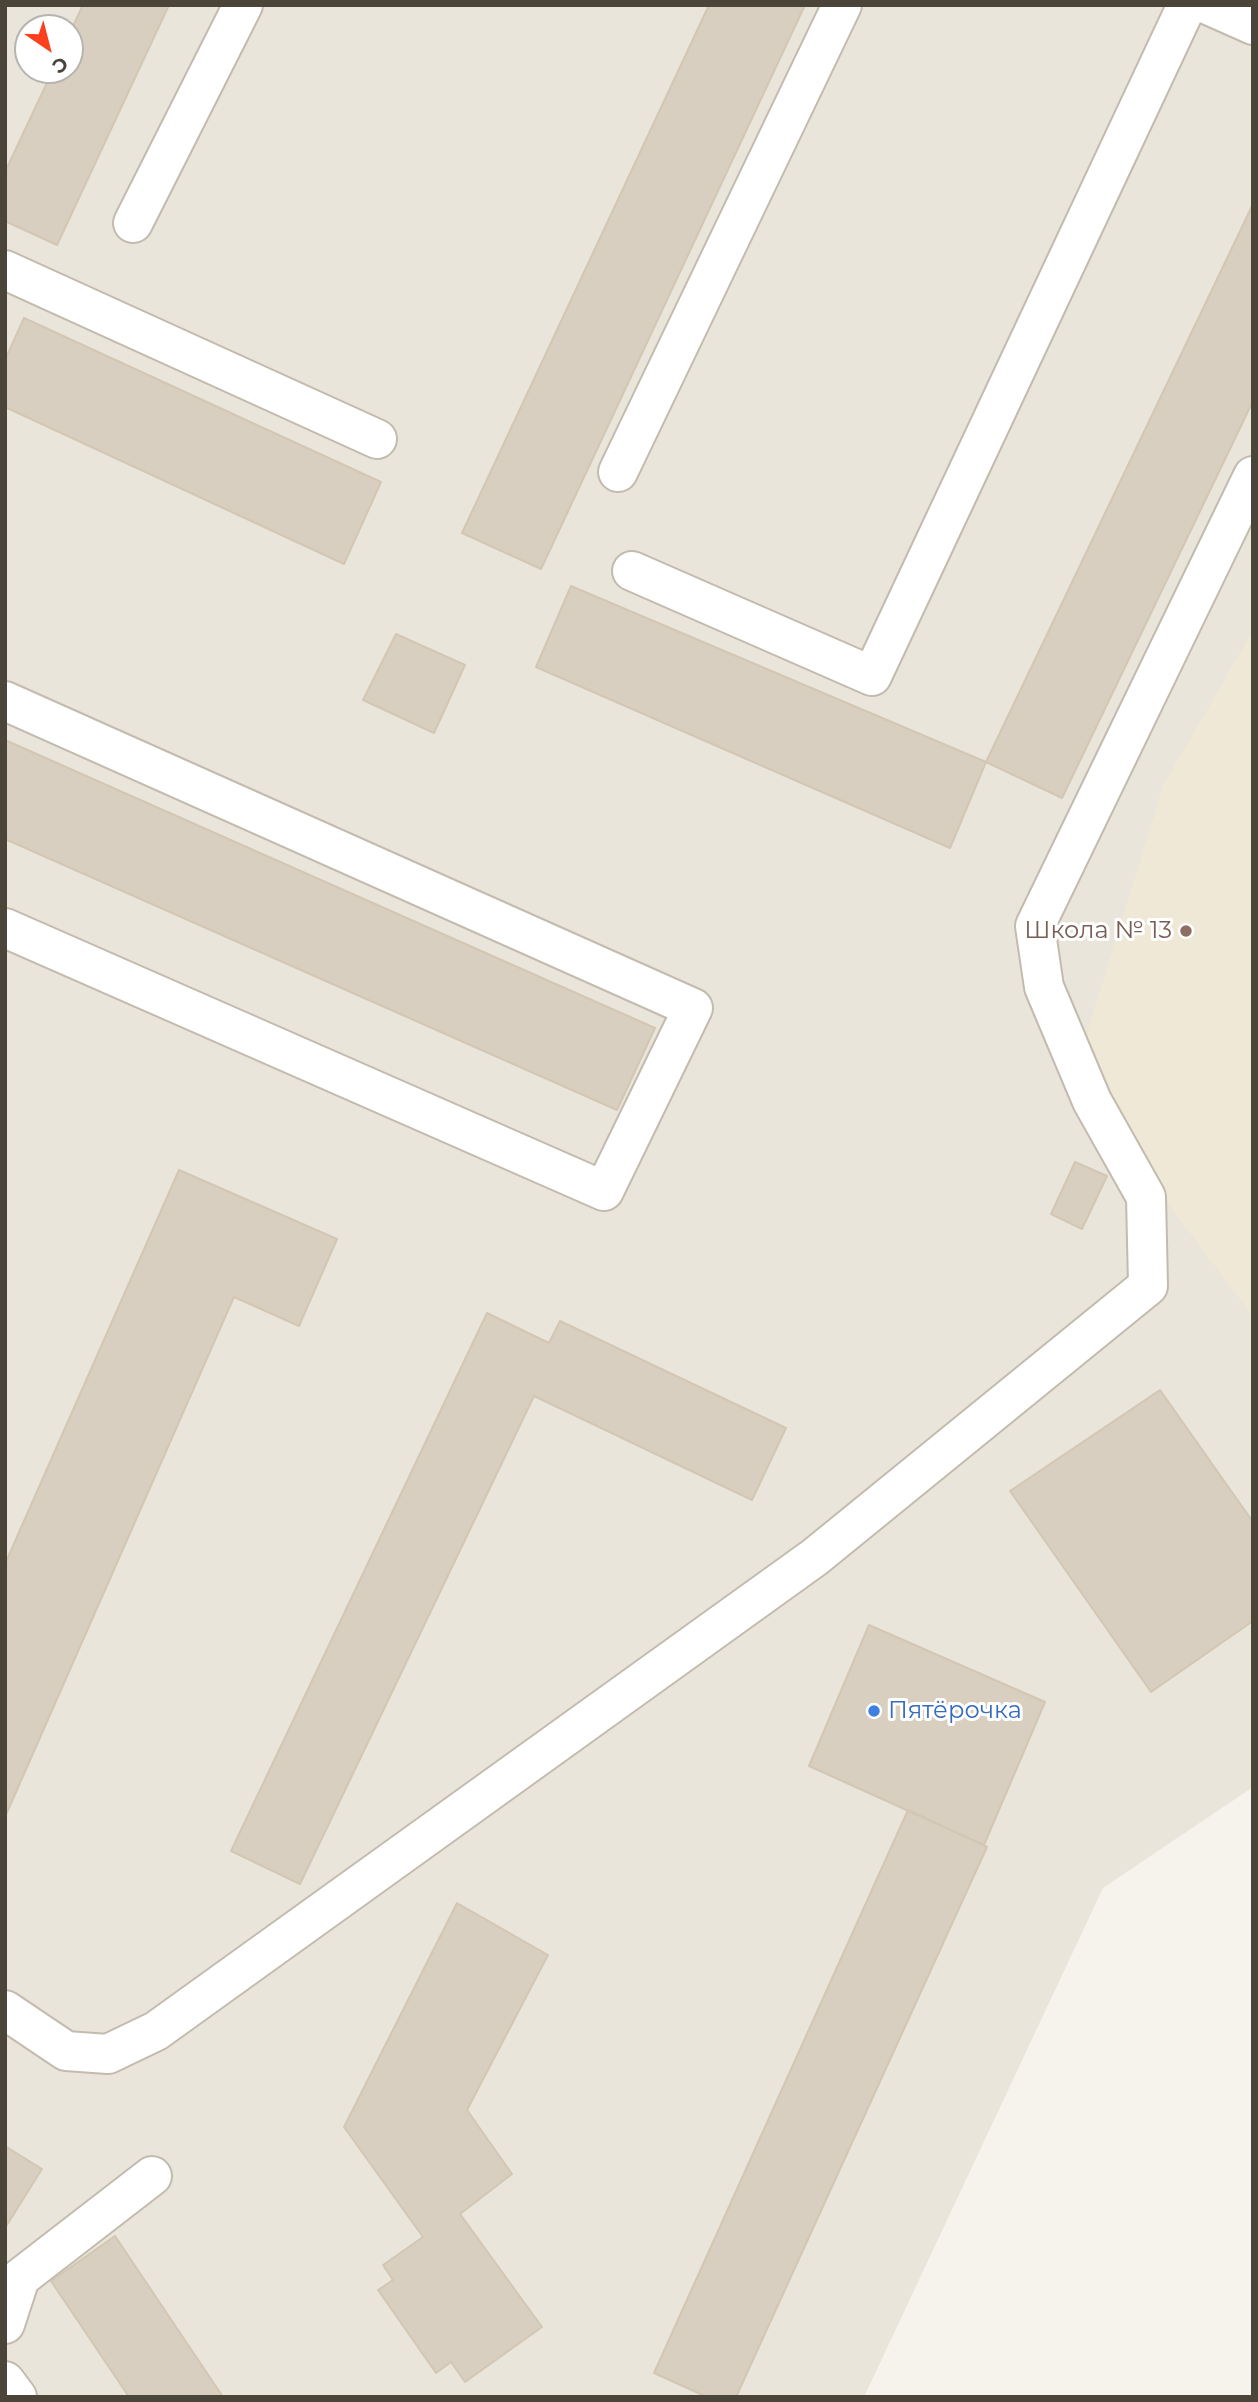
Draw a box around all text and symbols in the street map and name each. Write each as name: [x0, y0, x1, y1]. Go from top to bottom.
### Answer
north arrow: [14, 14, 84, 84]
text: С: [48, 52, 72, 78]
place label: Школа № 13: [1024, 917, 1172, 945]
marker: Школа № 13: [1178, 923, 1194, 939]
place label: Пятёрочка: [888, 1697, 1022, 1725]
marker: Пятёрочка: [866, 1703, 882, 1719]

